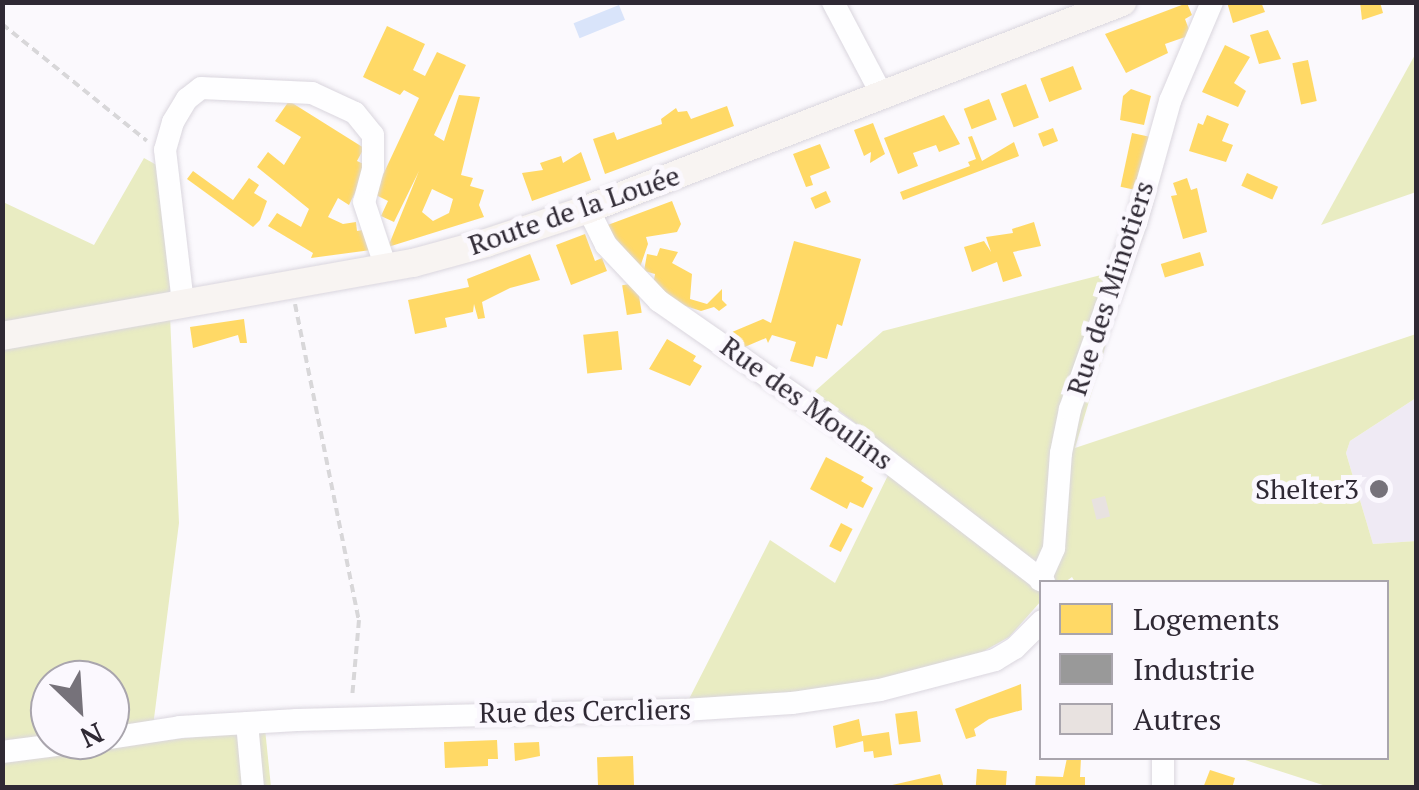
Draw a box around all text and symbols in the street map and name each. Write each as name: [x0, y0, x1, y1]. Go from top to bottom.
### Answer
street label: Route de la Louée: [464, 158, 684, 262]
street label: Rue des Minotiers: [1059, 176, 1161, 400]
street label: Rue des Moulins: [714, 329, 900, 477]
place label: Shelter3: [1255, 472, 1359, 506]
marker: Shelter3: [1368, 478, 1390, 500]
legend: [1039, 580, 1389, 760]
text: Logements: [1133, 599, 1280, 639]
text: Industrie: [1133, 649, 1255, 689]
north arrow: [30, 660, 130, 760]
street label: Rue des Cercliers: [479, 692, 691, 730]
text: Autres: [1133, 699, 1221, 739]
text: N: [75, 715, 109, 757]

